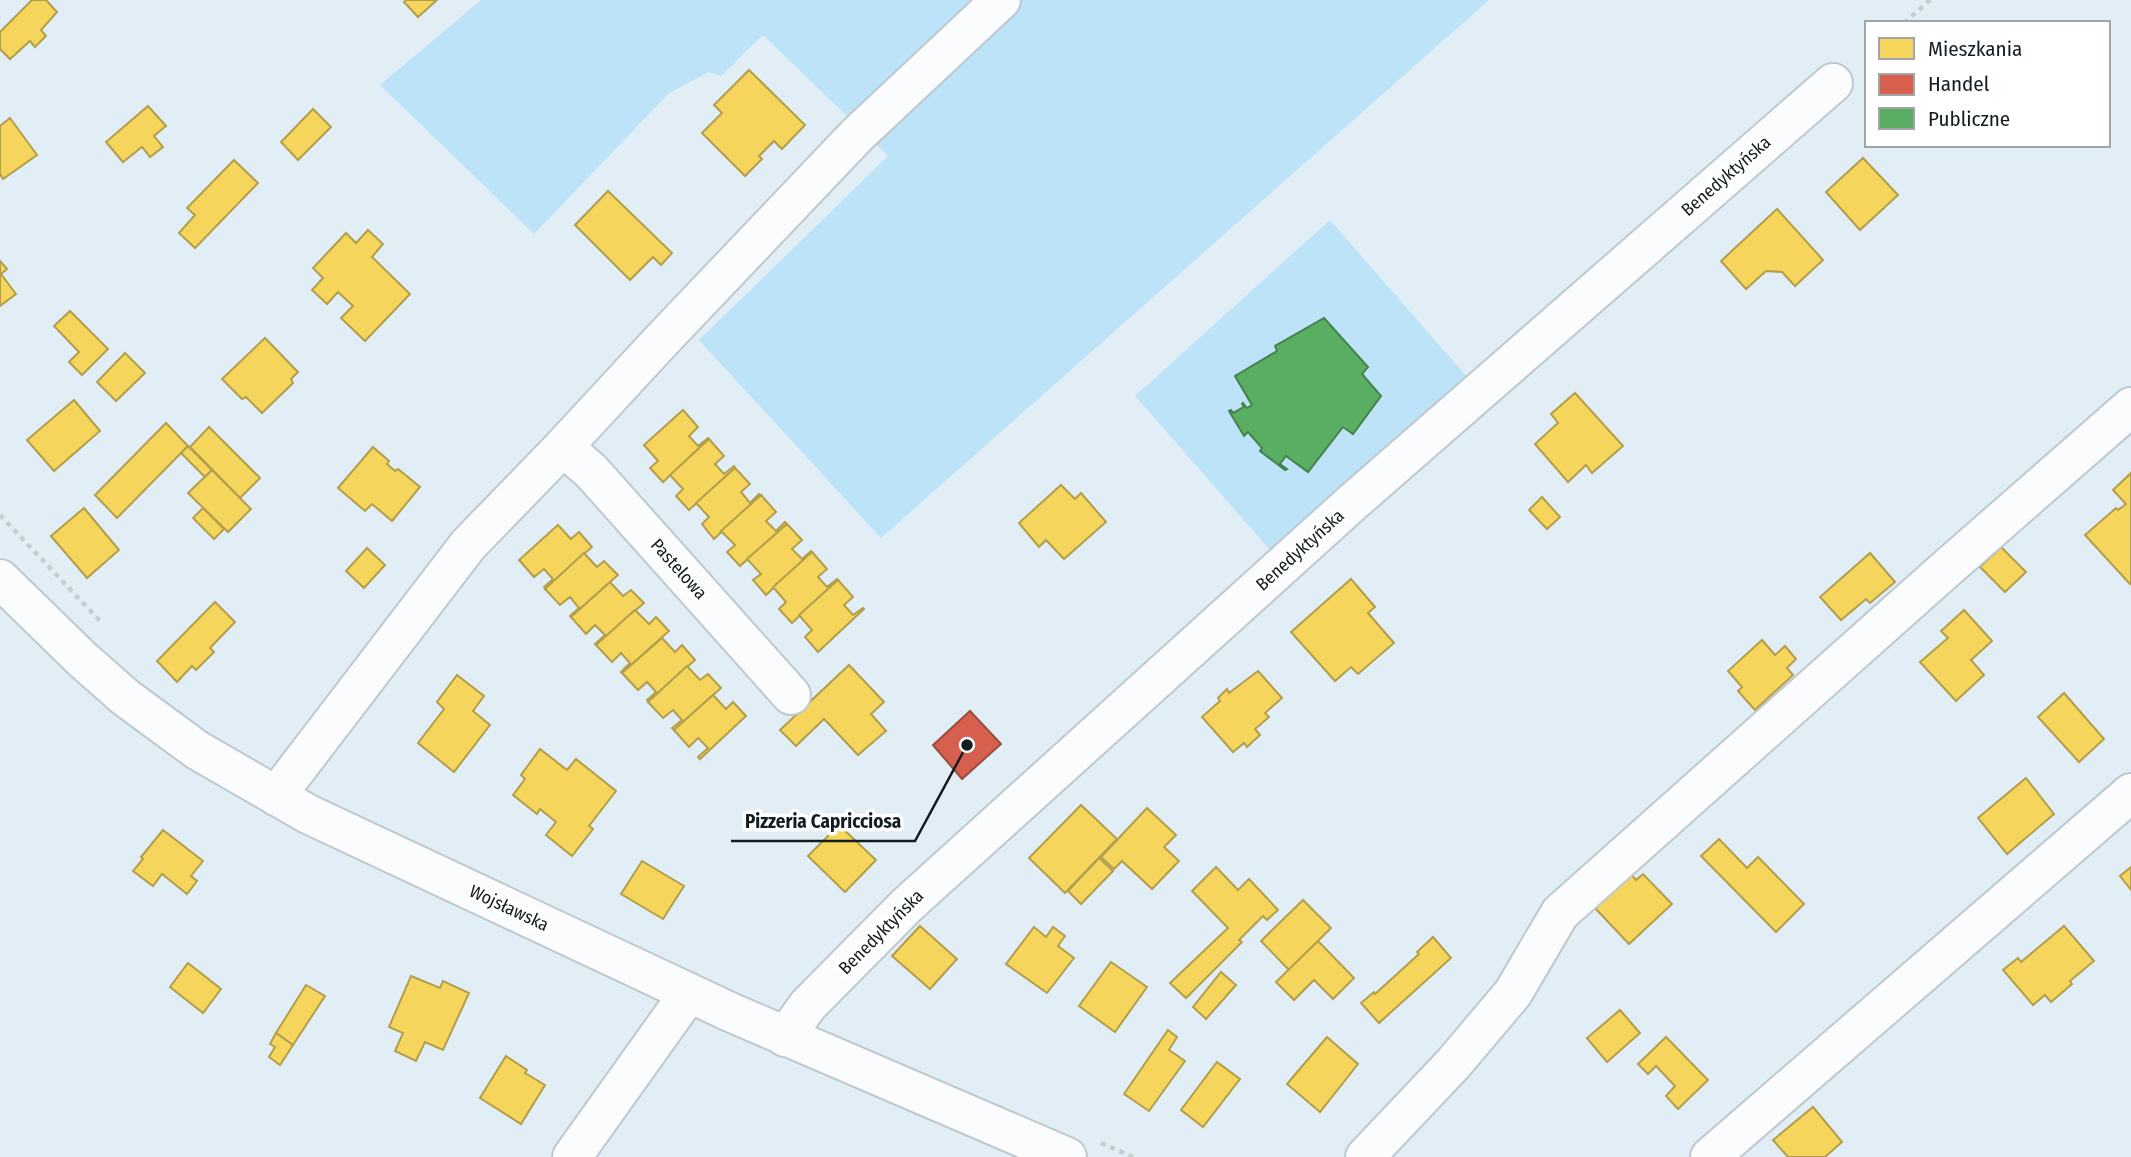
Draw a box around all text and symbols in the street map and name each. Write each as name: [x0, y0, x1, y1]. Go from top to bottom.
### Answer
legend: [1865, 21, 2110, 147]
text: Mieszkania: [1928, 36, 2022, 62]
text: Handel: [1928, 71, 1990, 97]
text: Publiczne: [1928, 106, 2010, 132]
street label: Benedyktyńska: [1677, 131, 1775, 221]
street label: Benedyktyńska: [1251, 505, 1349, 595]
street label: Pastelowa: [646, 534, 712, 604]
callout: Pizzeria Capricciosa: [731, 801, 915, 841]
text: Pizzeria Capricciosa: [745, 810, 901, 833]
street label: Wojsławska: [466, 880, 552, 936]
street label: Benedyktyńska: [834, 885, 928, 979]

